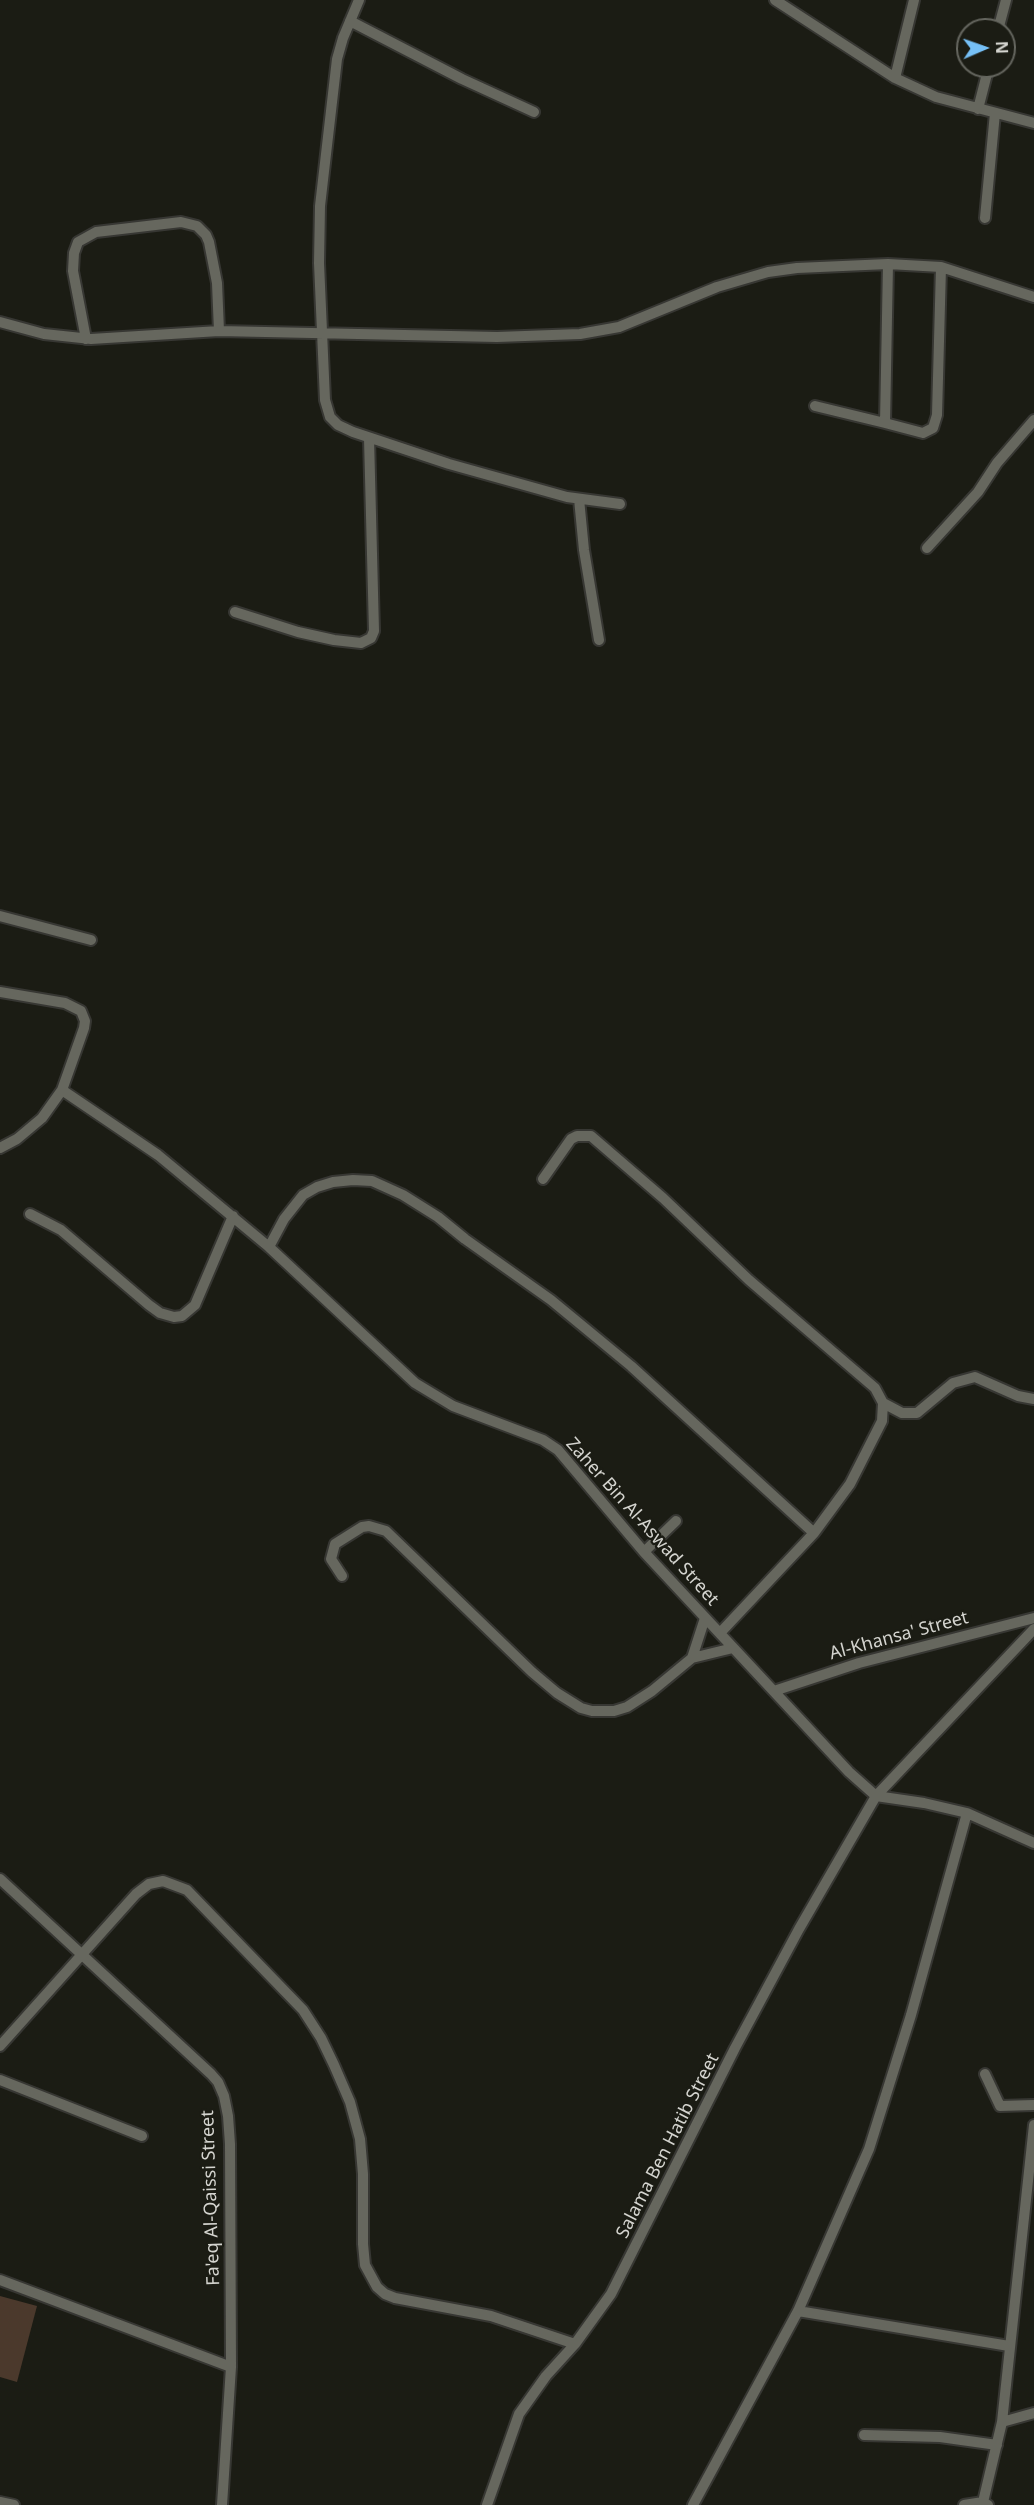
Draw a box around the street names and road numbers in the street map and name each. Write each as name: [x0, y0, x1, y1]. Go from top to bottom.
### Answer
street label: Zaher Bin Al-Aswad Street: [561, 1434, 723, 1610]
street label: Al-Khansa' Street: [827, 1607, 971, 1665]
street label: Salama Ben Hatib Street: [612, 2050, 724, 2242]
street label: Fa'eq Al-Qaissi Street: [197, 2110, 225, 2286]

